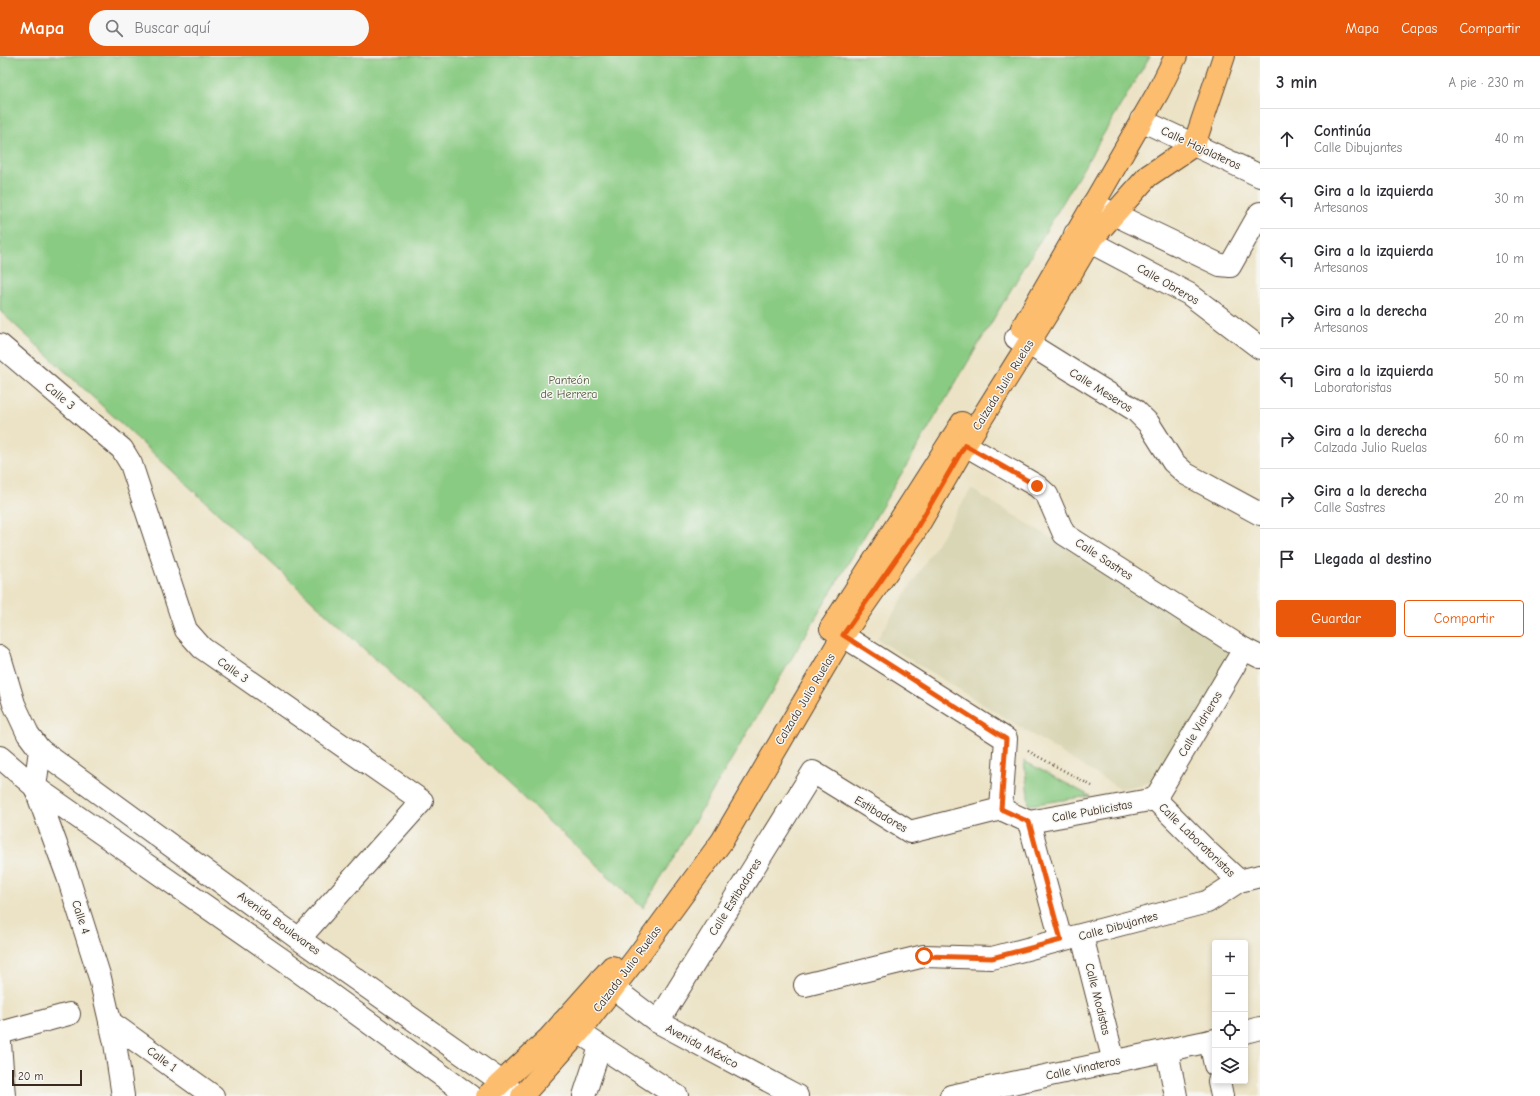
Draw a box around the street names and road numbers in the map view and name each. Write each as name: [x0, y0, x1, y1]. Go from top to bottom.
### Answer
street label: Calle Hojalateros: [1159, 123, 1243, 173]
street label: Calle Obreros: [1134, 261, 1202, 307]
street label: Calzada Julio Ruelas: [969, 337, 1037, 433]
street label: Calle Meseros: [1067, 365, 1135, 415]
street label: Calle 3: [42, 379, 78, 413]
street label: Calle Sastres: [1073, 535, 1135, 583]
street label: Calzada Julio Ruelas: [772, 651, 838, 747]
street label: Calle 3: [215, 654, 251, 686]
street label: Calle Vidrieros: [1175, 689, 1225, 759]
street label: Estibadores: [852, 793, 910, 835]
street label: Calle Publicistas: [1051, 797, 1133, 825]
street label: Calle Laboratoristas: [1156, 800, 1238, 880]
street label: Calle Estibadores: [706, 856, 764, 938]
street label: Avenida Boulevares: [235, 888, 323, 958]
street label: Calle 4: [69, 898, 93, 936]
street label: Calle Dibujantes: [1077, 909, 1159, 943]
street label: Calzada Julio Ruelas: [590, 923, 664, 1015]
street label: Calle Modistas: [1082, 962, 1114, 1036]
street label: Avenida México: [663, 1021, 741, 1071]
street label: Calle 1: [144, 1043, 180, 1075]
street label: Calle Vinateros: [1045, 1053, 1122, 1083]

